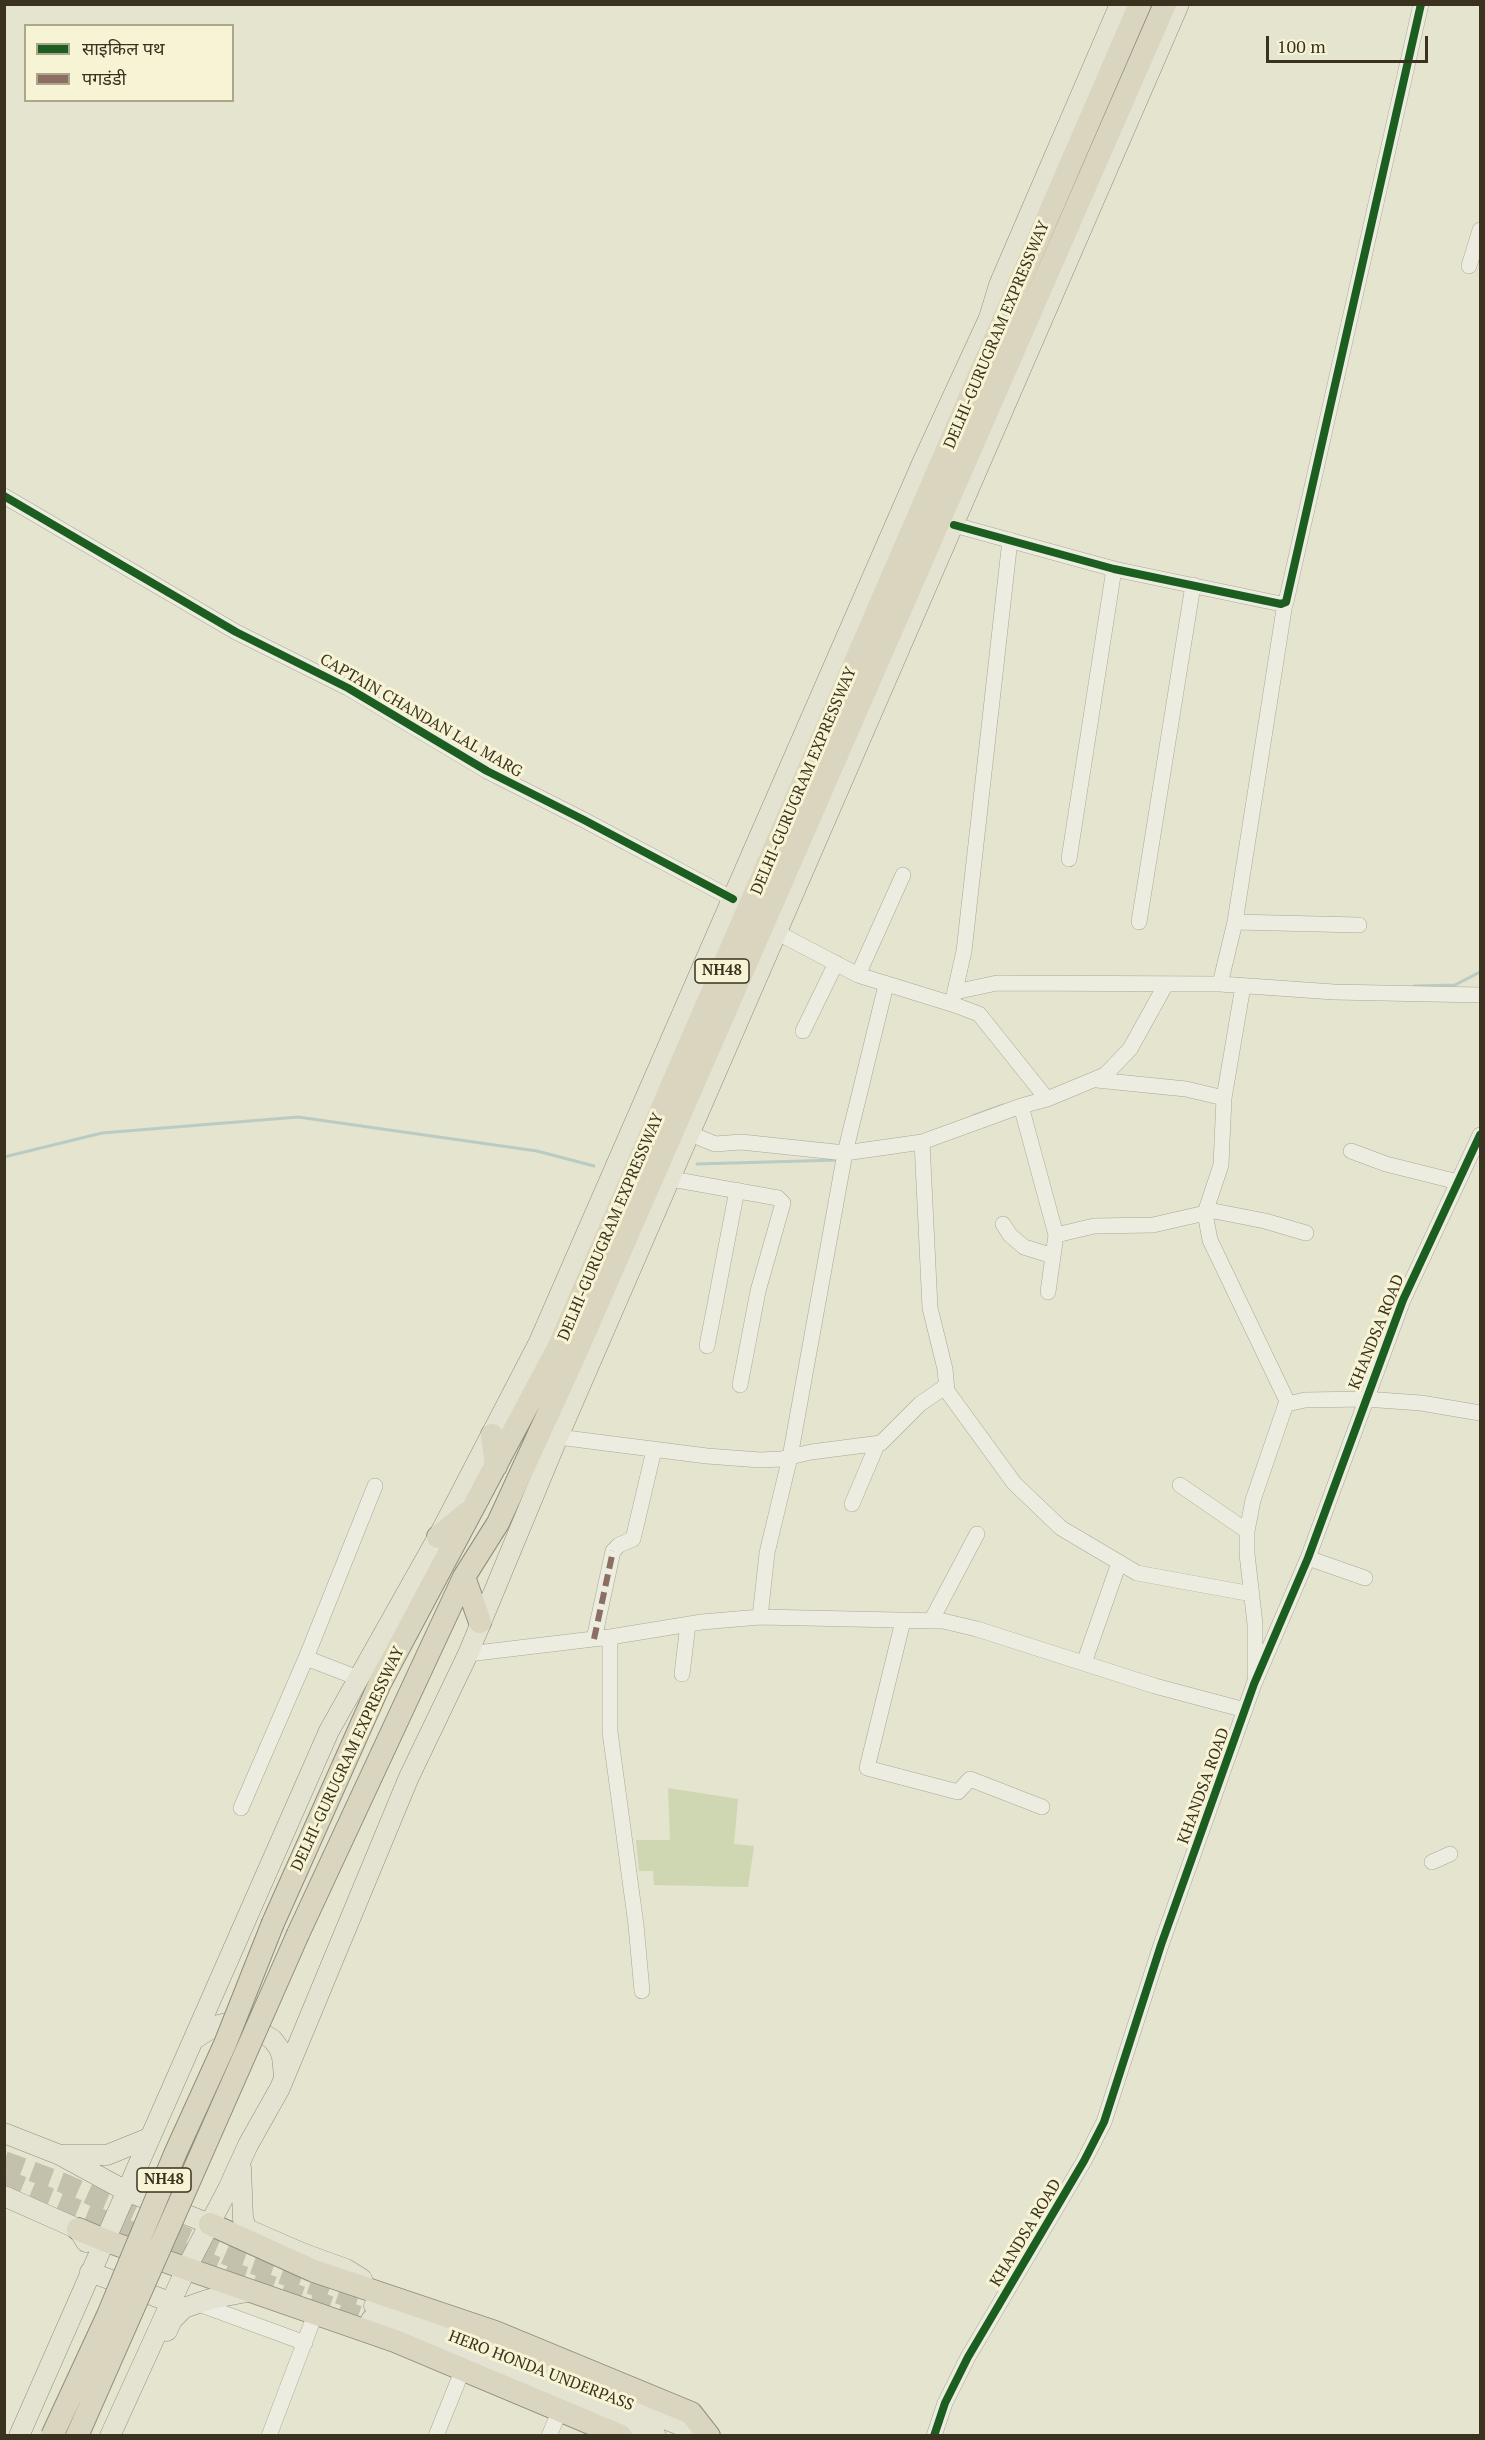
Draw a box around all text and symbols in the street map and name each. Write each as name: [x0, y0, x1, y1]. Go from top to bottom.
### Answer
legend: [24, 24, 234, 102]
scale bar: [1269, 24, 1431, 62]
text: 100 m: [1277, 34, 1326, 58]
text: साइकिल पथ: [82, 36, 164, 60]
text: पगडंडी: [82, 66, 126, 90]
street label: DELHI-GURUGRAM EXPRESSWAY: [940, 218, 1054, 452]
street label: CAPTAIN CHANDAN LAL MARG: [316, 650, 526, 782]
street label: DELHI-GURUGRAM EXPRESSWAY: [747, 664, 861, 898]
road number: NH48: [695, 959, 749, 983]
street label: DELHI-GURUGRAM EXPRESSWAY: [554, 1110, 668, 1344]
street label: KHANDSA ROAD: [1345, 1272, 1409, 1392]
street label: DELHI-GURUGRAM EXPRESSWAY: [287, 1644, 409, 1874]
street label: KHANDSA ROAD: [1174, 1725, 1234, 1847]
road number: NH48: [137, 2168, 191, 2192]
street label: KHANDSA ROAD: [986, 2176, 1066, 2290]
street label: HERO HONDA UNDERPASS: [446, 2327, 636, 2415]

